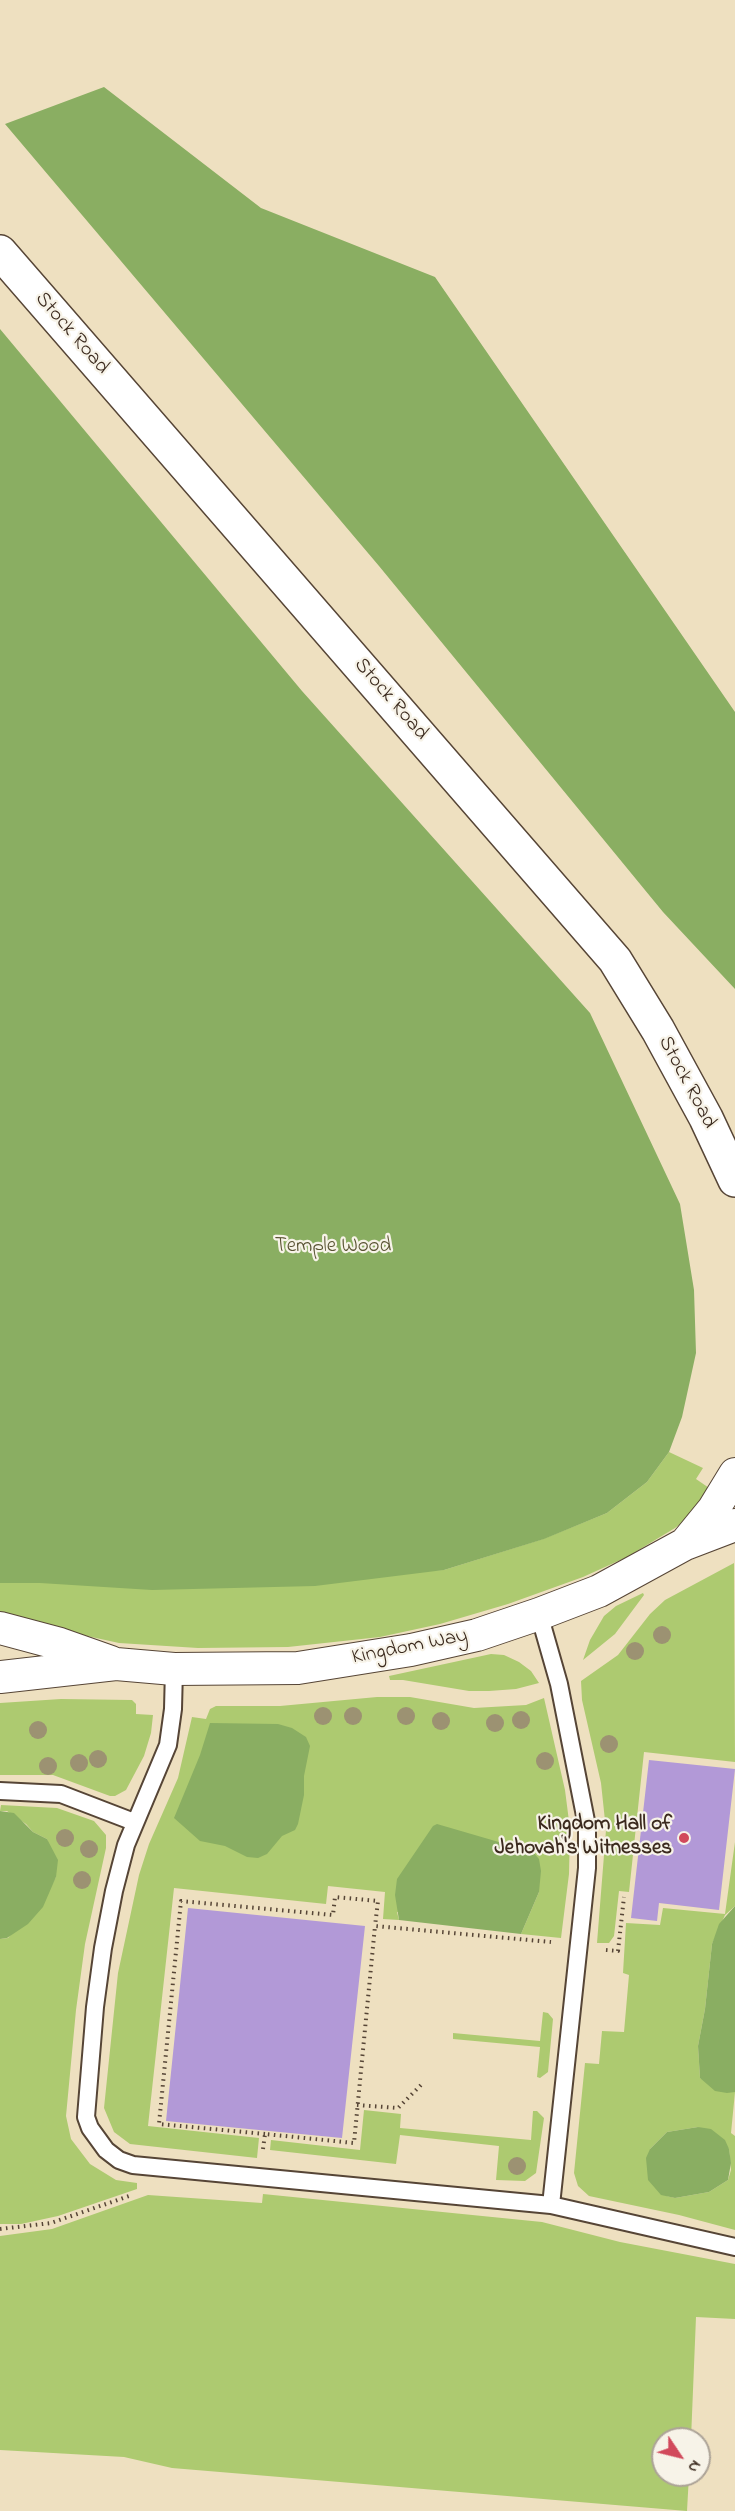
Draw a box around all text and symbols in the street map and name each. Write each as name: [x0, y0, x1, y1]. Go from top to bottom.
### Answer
street label: Stock Road: [28, 288, 114, 380]
street label: Stock Road: [347, 654, 433, 746]
street label: Stock Road: [651, 1033, 721, 1133]
park label: Temple Wood: [275, 1235, 391, 1261]
street label: Kingdom Way: [350, 1624, 470, 1672]
place label: Kingdom Hall of Jehovah's Witnesses: [495, 1813, 672, 1863]
marker: Kingdom Hall of Jehovah's Witnesses: [677, 1831, 691, 1845]
north arrow: [651, 2427, 711, 2487]
text: N: [681, 2455, 707, 2477]

